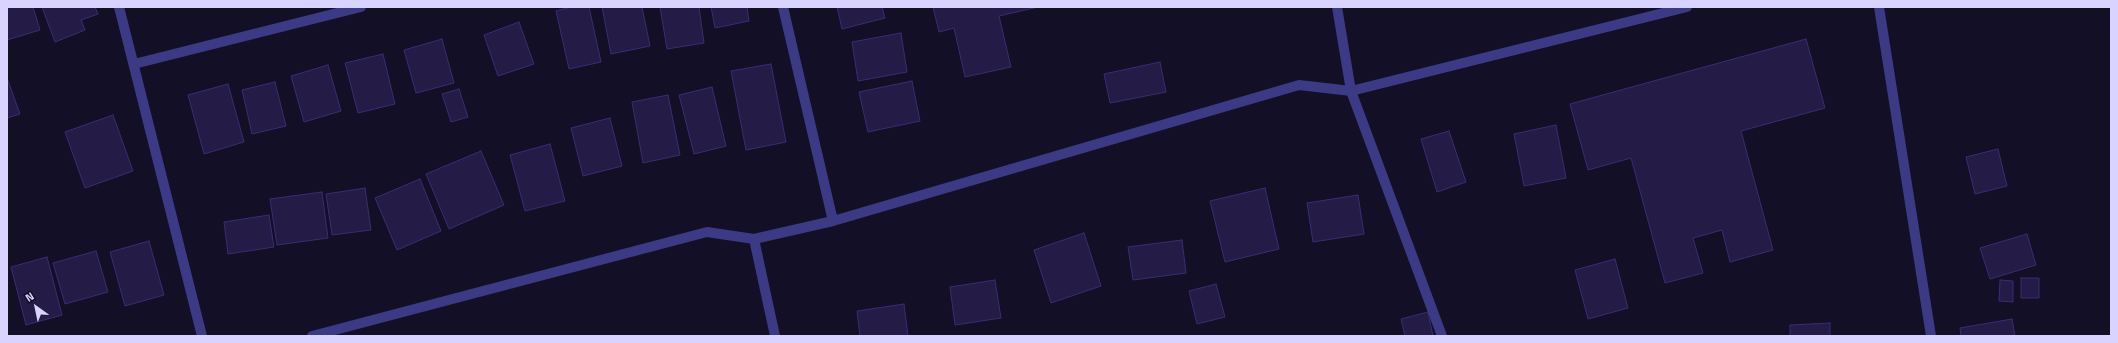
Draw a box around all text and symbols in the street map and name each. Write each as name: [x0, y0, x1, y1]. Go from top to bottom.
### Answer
north arrow: [16, 287, 56, 327]
text: N: [22, 288, 37, 306]

